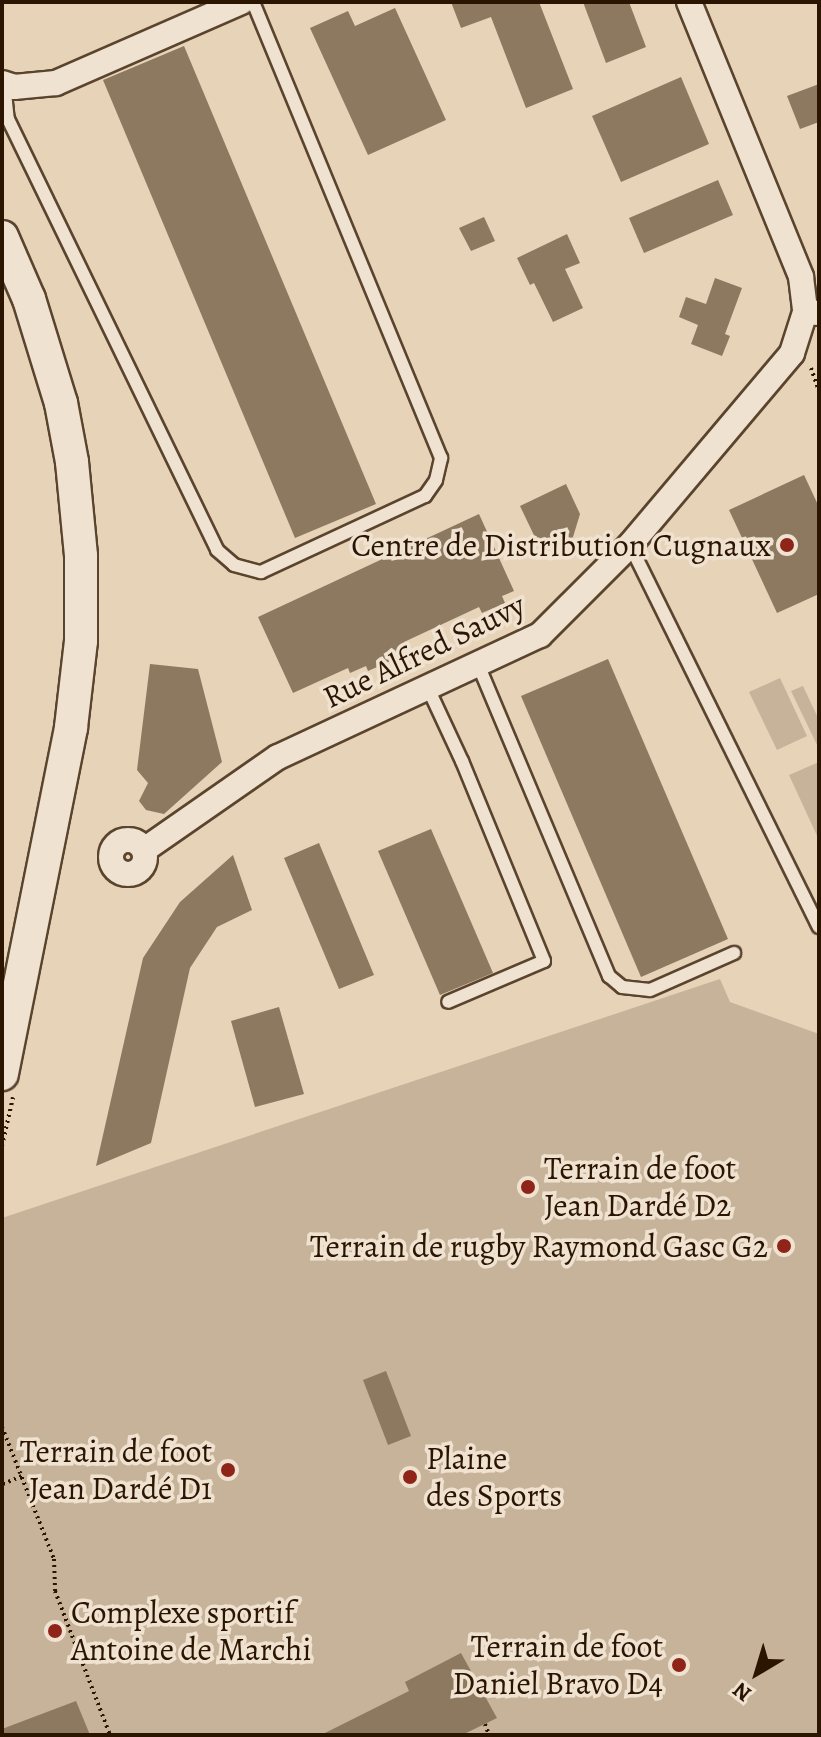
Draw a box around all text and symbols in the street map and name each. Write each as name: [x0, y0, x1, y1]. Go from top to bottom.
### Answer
place label: Centre de Distribution Cugnaux: [351, 526, 771, 564]
marker: Centre de Distribution Cugnaux: [778, 536, 796, 554]
street label: Rue Alfred Sauvy: [317, 586, 531, 716]
place label: Terrain de foot Jean Dardé D2: [544, 1150, 736, 1225]
marker: Terrain de foot Jean Dardé D2: [519, 1178, 537, 1196]
place label: Terrain de rugby Raymond Gasc G2: [310, 1227, 768, 1265]
marker: Terrain de rugby Raymond Gasc G2: [775, 1237, 793, 1255]
place label: Terrain de foot Jean Dardé D1: [20, 1433, 212, 1508]
place label: Plaine des Sports: [426, 1440, 562, 1515]
marker: Terrain de foot Jean Dardé D1: [219, 1461, 237, 1479]
marker: Plaine des Sports: [401, 1468, 419, 1486]
place label: Complexe sportif Antoine de Marchi: [71, 1594, 311, 1669]
marker: Complexe sportif Antoine de Marchi: [46, 1622, 64, 1640]
place label: Terrain de foot Daniel Bravo D4: [453, 1628, 663, 1703]
north arrow: [717, 1633, 797, 1713]
marker: Terrain de foot Daniel Bravo D4: [670, 1656, 688, 1674]
text: N: [727, 1675, 758, 1709]

